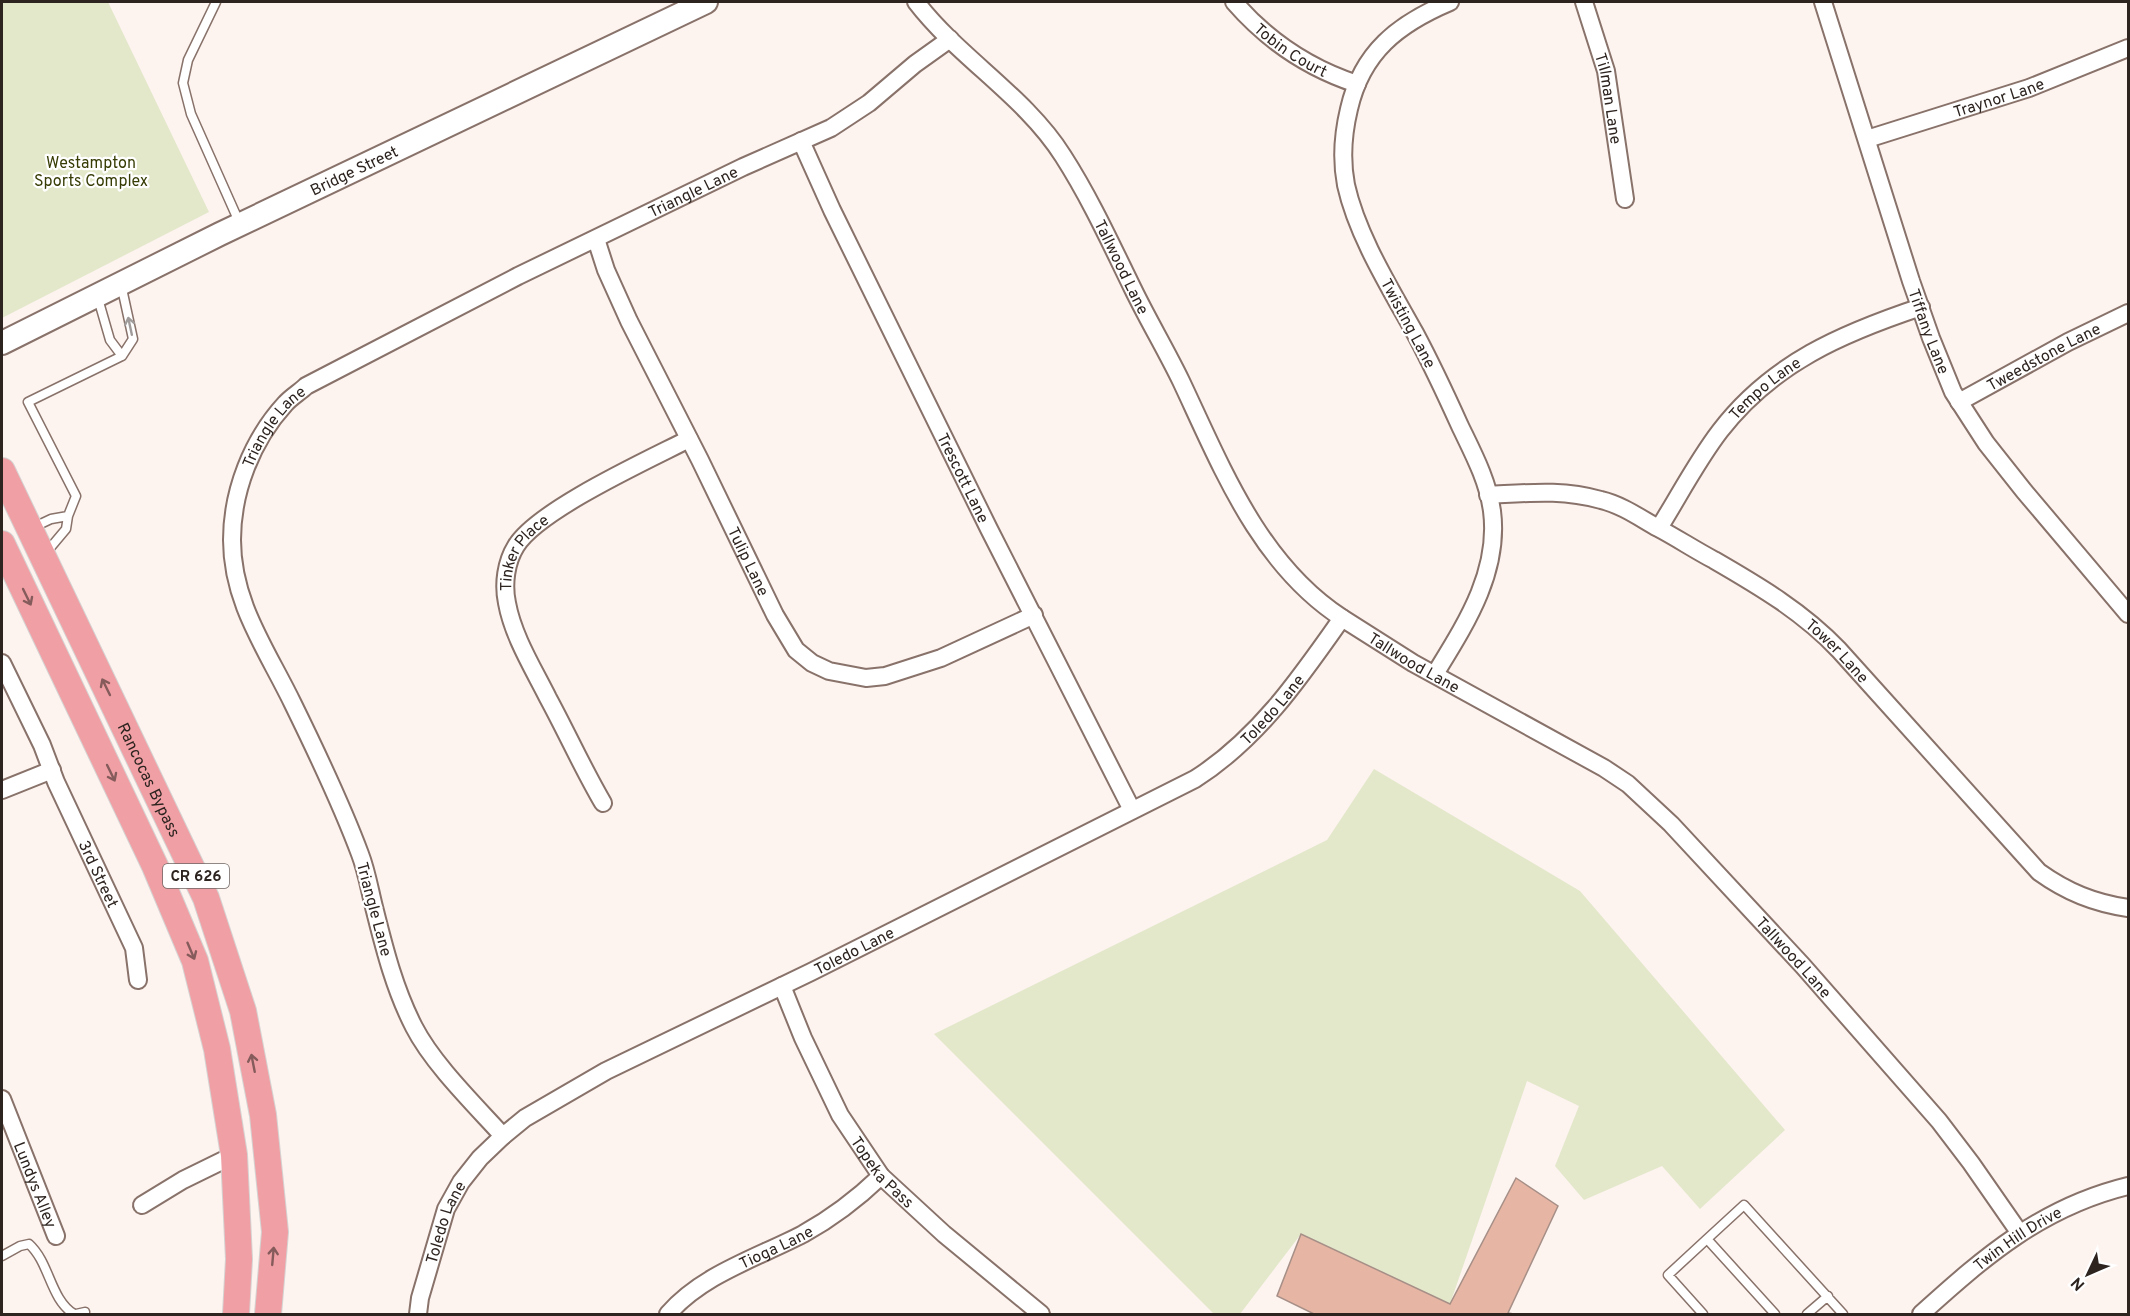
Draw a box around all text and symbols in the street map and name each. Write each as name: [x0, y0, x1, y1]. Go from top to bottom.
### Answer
street label: Tobin Court: [1249, 20, 1330, 83]
street label: Tillman Lane: [1589, 51, 1625, 146]
street label: Traynor Lane: [1951, 75, 2048, 123]
street label: Bridge Street: [307, 142, 402, 201]
park label: Westampton Sports Complex: [34, 154, 148, 192]
street label: Triangle Lane: [646, 163, 742, 223]
street label: Tallwood Lane: [1089, 217, 1152, 318]
street label: Twisting Lane: [1375, 276, 1439, 372]
street label: Tiffany Lane: [1903, 287, 1953, 378]
one-way arrow: [124, 316, 135, 336]
street label: Tweedstone Lane: [1984, 320, 2104, 397]
street label: Tempo Lane: [1726, 354, 1805, 425]
street label: Triangle Lane: [239, 383, 310, 471]
street label: Trescott Lane: [931, 430, 992, 527]
street label: Tinker Place: [497, 511, 553, 591]
street label: Tulip Lane: [722, 524, 772, 600]
one-way arrow: [21, 587, 33, 605]
street label: Tower Lane: [1801, 616, 1872, 688]
street label: Tallwood Lane: [1364, 629, 1463, 699]
street label: Toledo Lane: [1237, 671, 1310, 750]
one-way arrow: [100, 679, 112, 697]
street label: Rancocas Bypass: [112, 720, 184, 841]
one-way arrow: [105, 763, 117, 781]
street label: 3rd Street: [73, 837, 122, 911]
street label: Triangle Lane: [351, 860, 395, 959]
road number: CR 626: [163, 864, 229, 888]
street label: Tallwood Lane: [1751, 914, 1835, 1003]
street label: Toledo Lane: [811, 924, 898, 981]
one-way arrow: [186, 941, 197, 959]
one-way arrow: [247, 1054, 258, 1073]
street label: Topeka Pass: [845, 1133, 917, 1213]
street label: Lundys Alley: [8, 1139, 60, 1231]
street label: Toledo Lane: [423, 1178, 471, 1266]
street label: Twin Hill Drive: [1970, 1203, 2066, 1276]
street label: Tioga Lane: [736, 1222, 817, 1275]
north arrow: [2058, 1244, 2118, 1304]
one-way arrow: [268, 1247, 279, 1267]
text: N: [2067, 1272, 2090, 1294]

